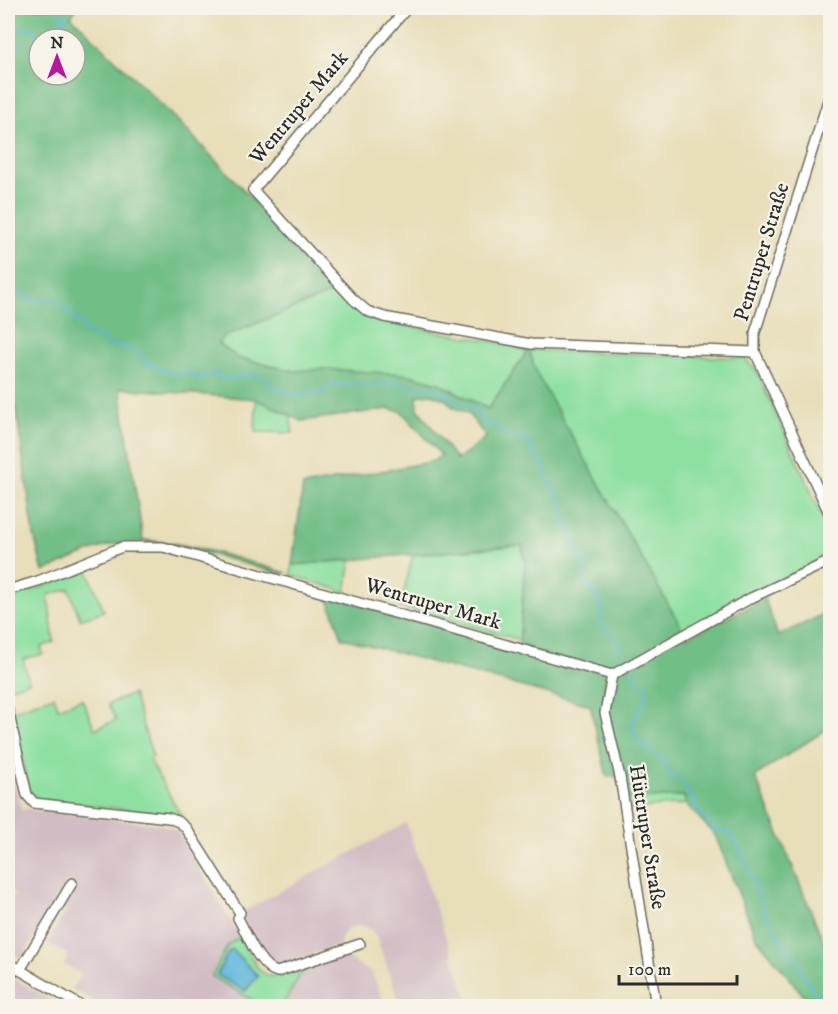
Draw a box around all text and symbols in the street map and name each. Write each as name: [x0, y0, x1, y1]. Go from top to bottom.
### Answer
north arrow: [27, 27, 87, 87]
text: N: [50, 33, 64, 53]
street label: Wentruper Mark: [243, 45, 354, 171]
street label: Pentruper Straße: [729, 179, 796, 324]
street label: Wentruper Mark: [361, 572, 505, 636]
street label: Hüttruper Straße: [623, 763, 671, 912]
scale bar: [619, 948, 738, 986]
text: 100 m: [628, 959, 671, 981]

